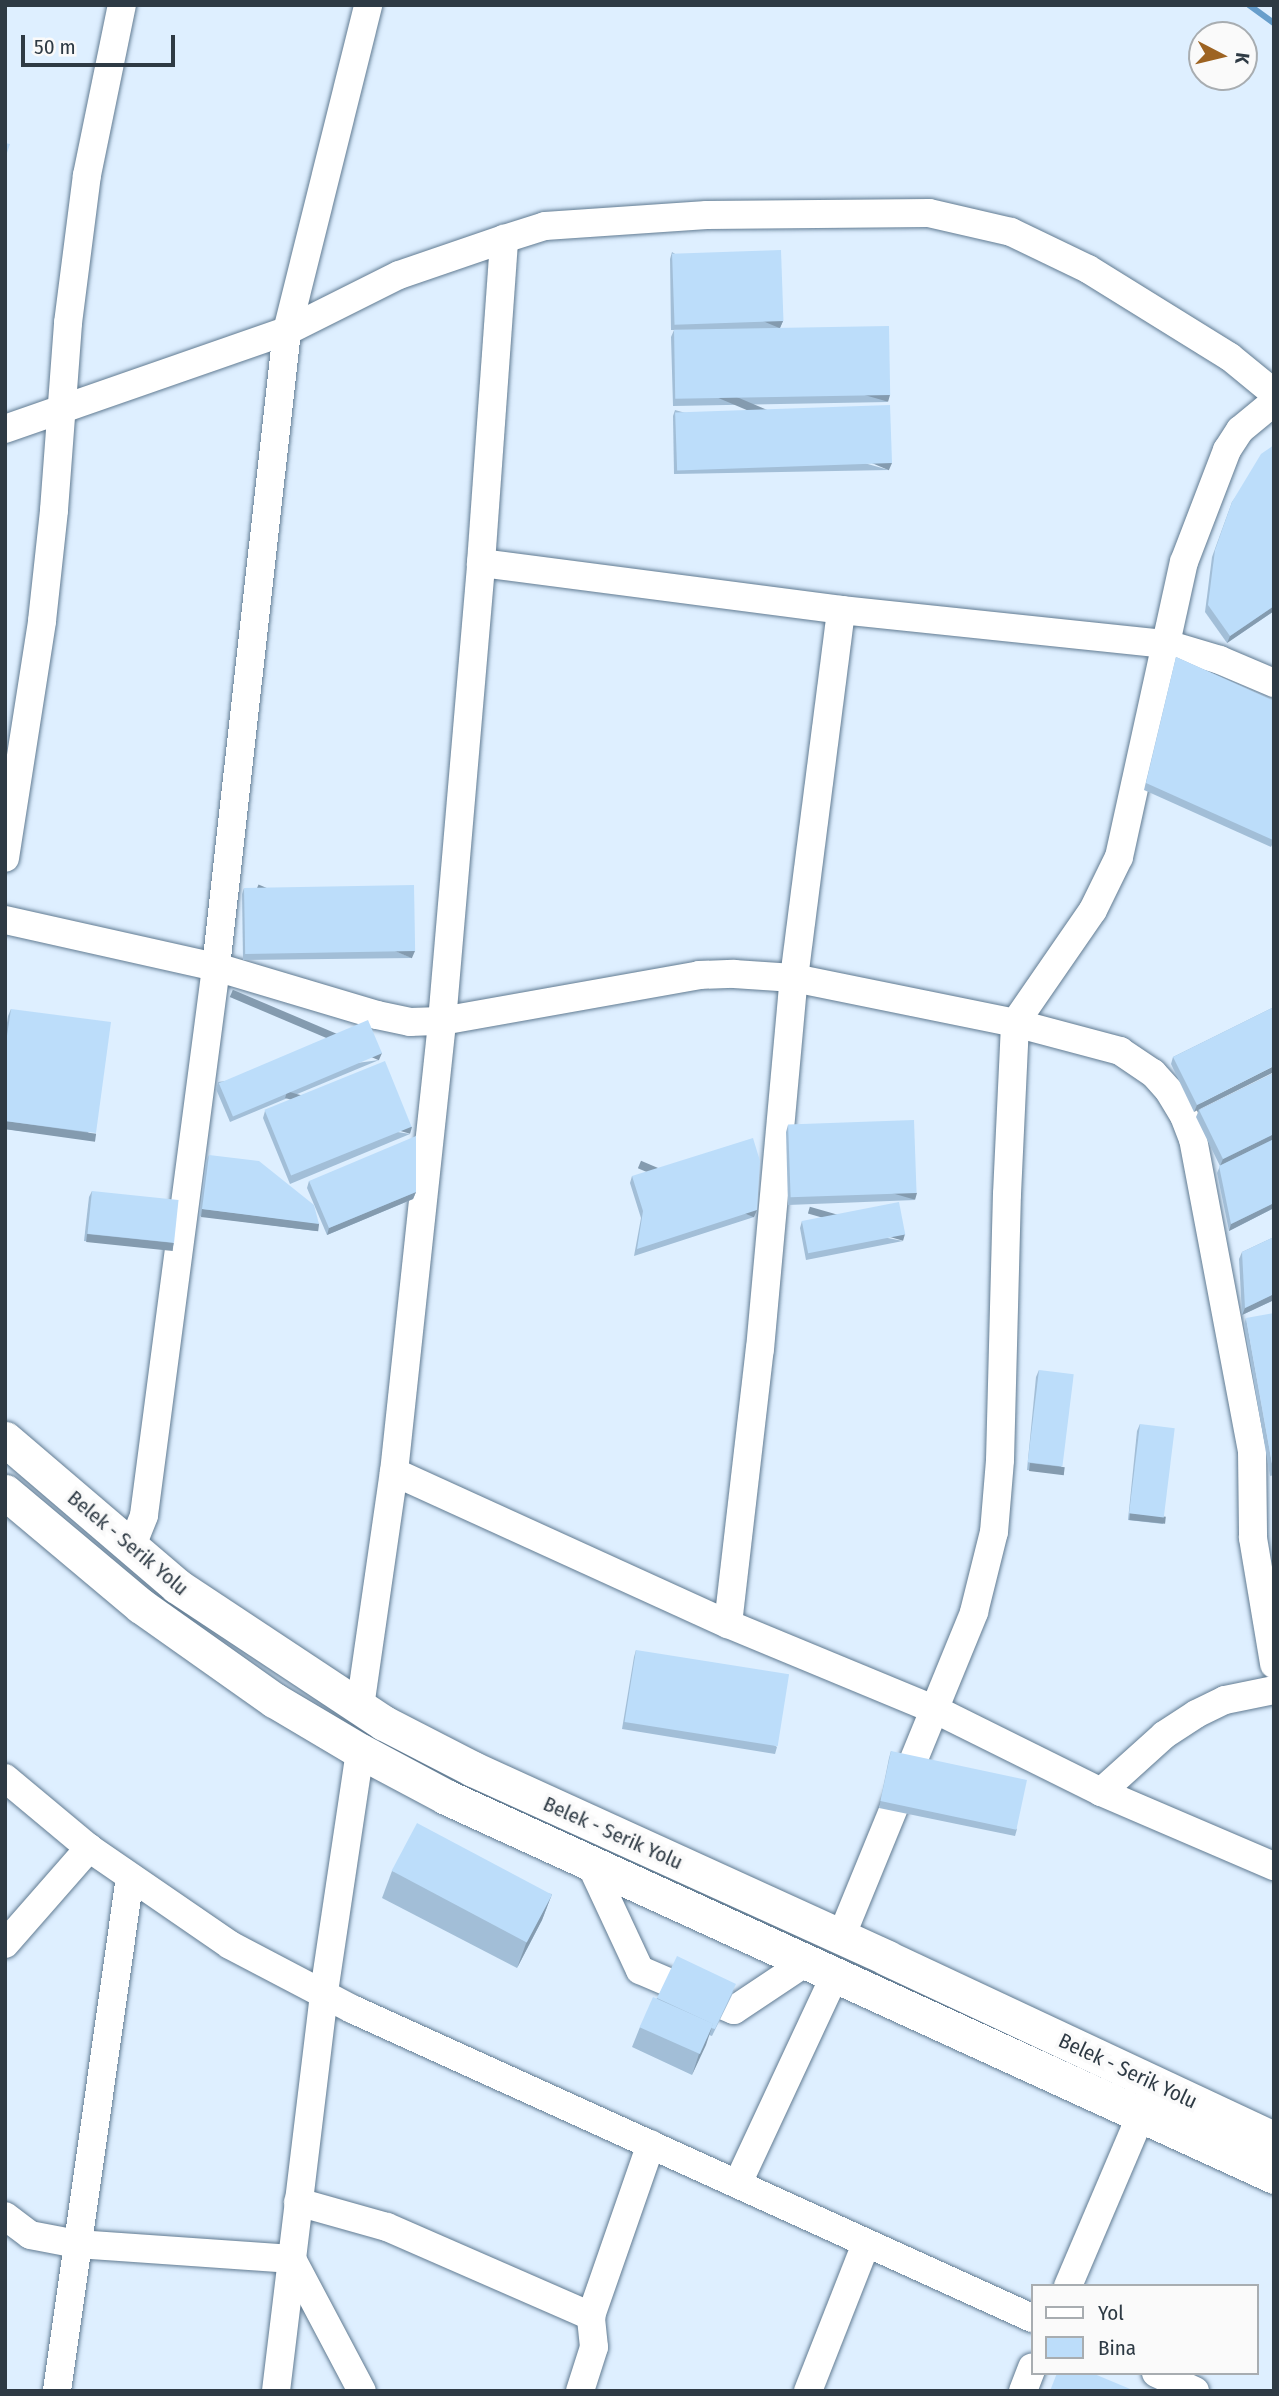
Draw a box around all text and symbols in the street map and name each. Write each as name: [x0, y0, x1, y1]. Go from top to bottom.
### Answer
scale bar: [24, 21, 178, 65]
north arrow: [1188, 21, 1258, 91]
text: 50 m: [34, 34, 76, 60]
text: K: [1230, 51, 1254, 65]
street label: Belek - Serik Yolu: [62, 1485, 194, 1601]
street label: Belek - Serik Yolu: [539, 1791, 687, 1875]
street label: Belek - Serik Yolu: [1055, 2028, 1201, 2114]
legend: [1030, 2284, 1258, 2375]
text: Yol: [1098, 2300, 1124, 2326]
text: Bina: [1098, 2335, 1136, 2361]

